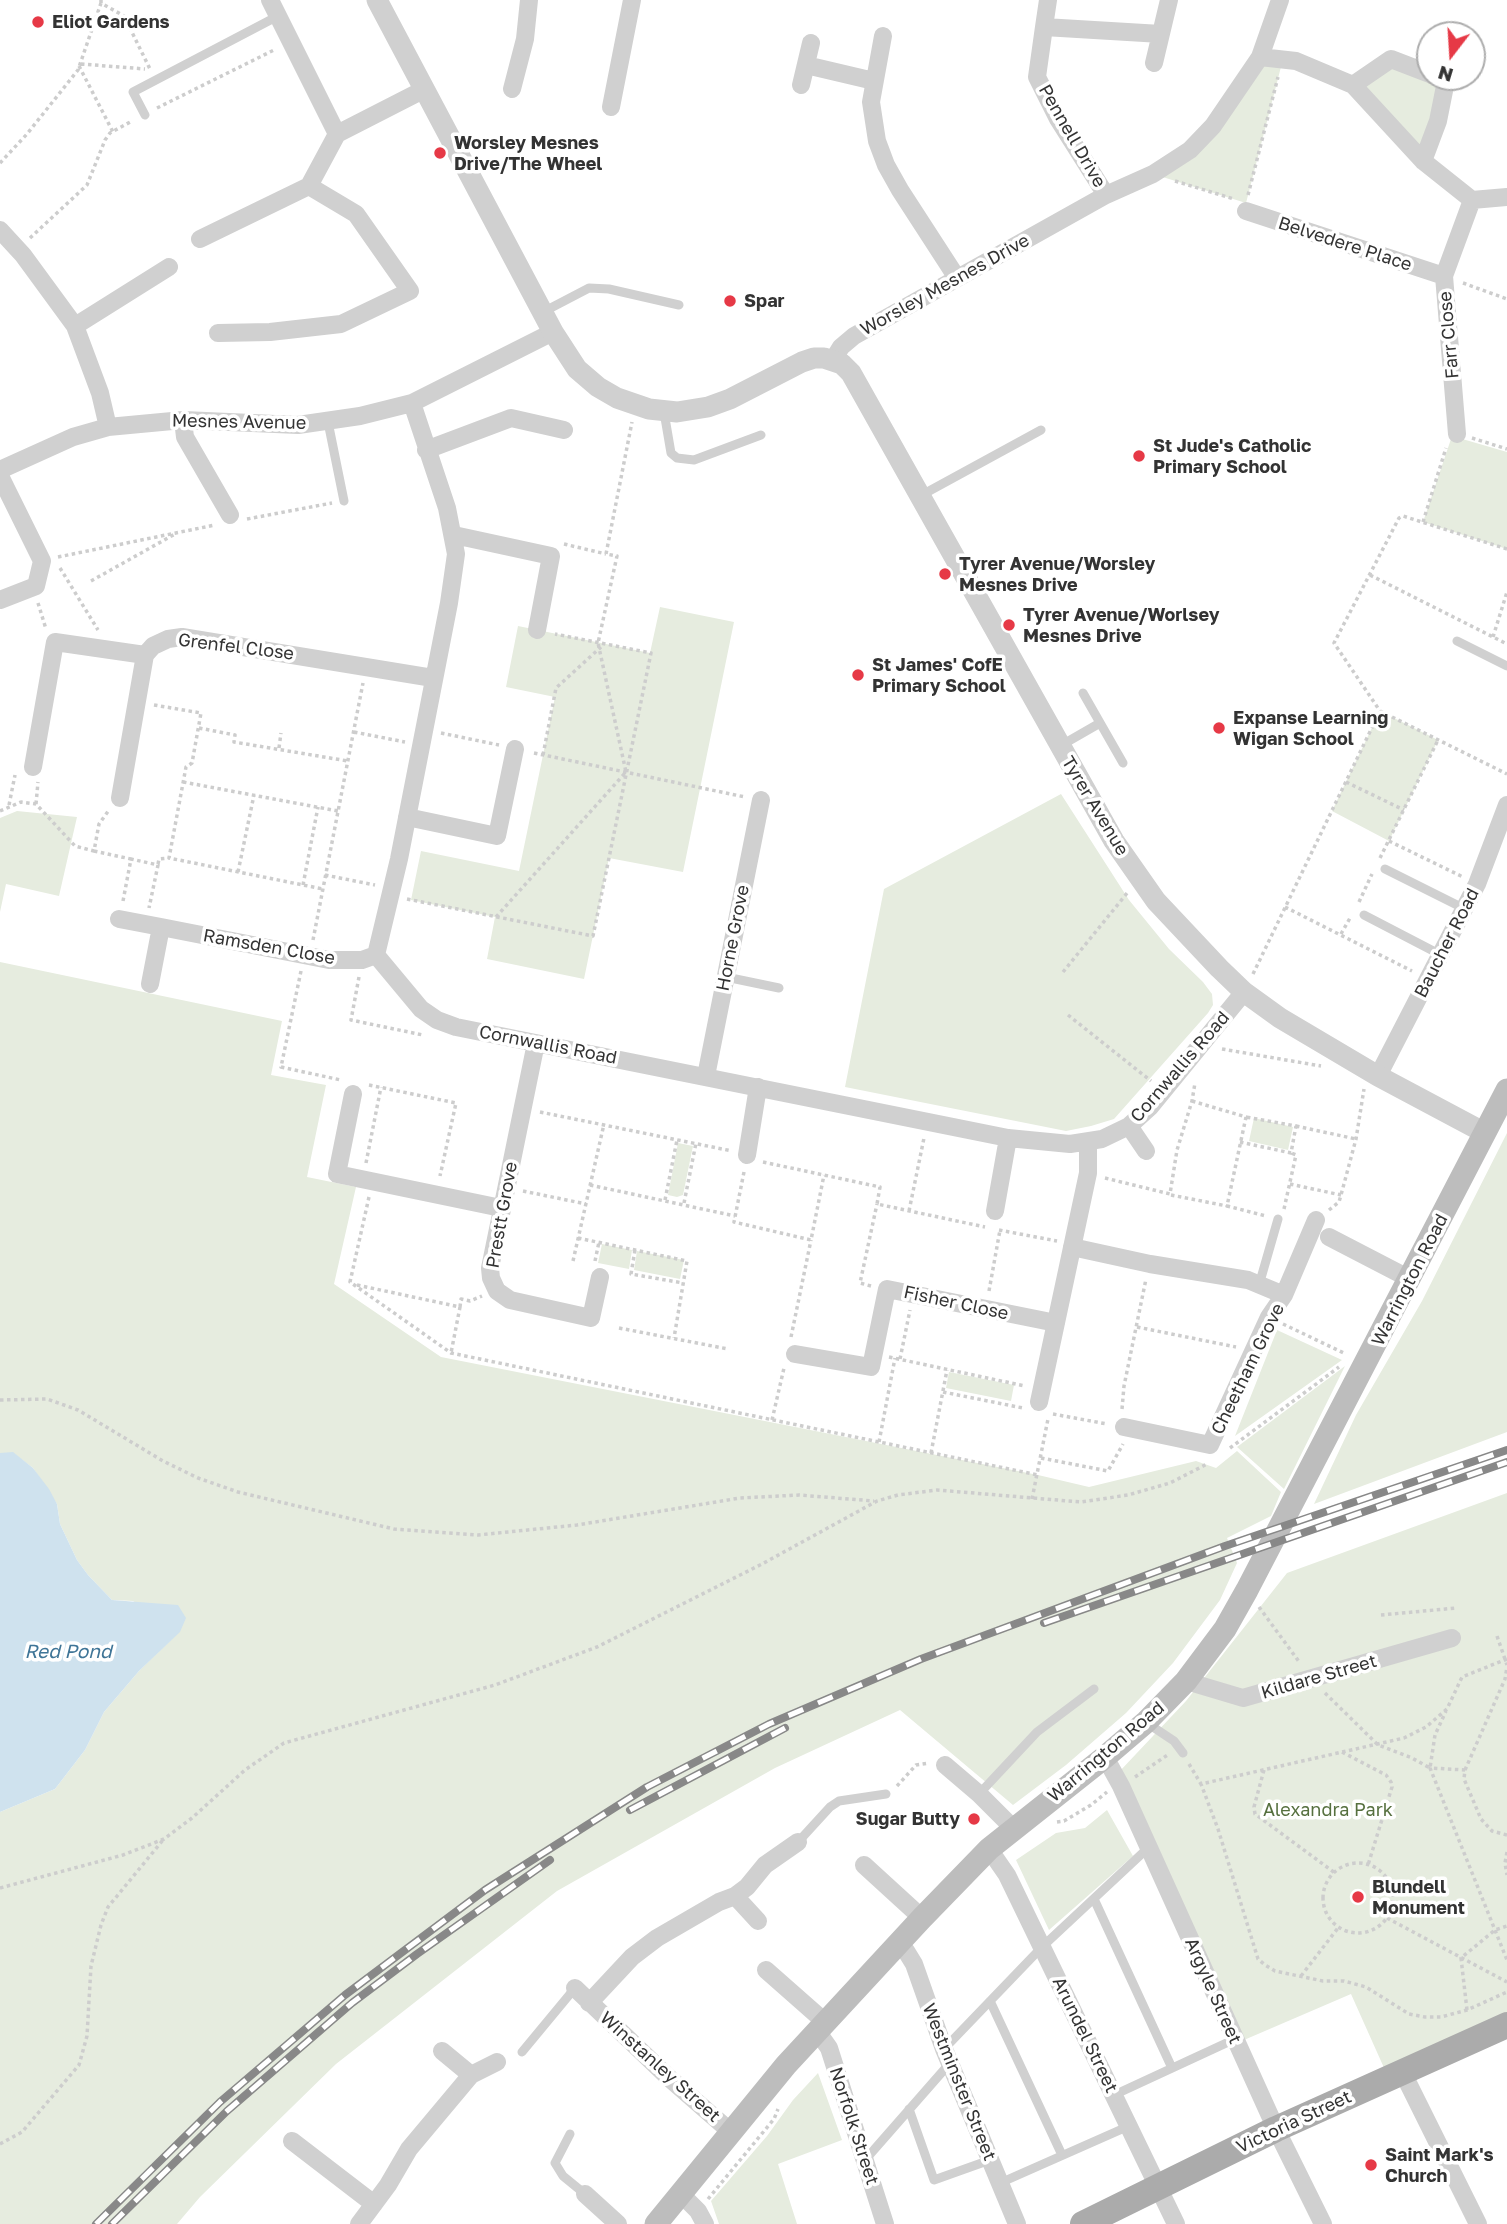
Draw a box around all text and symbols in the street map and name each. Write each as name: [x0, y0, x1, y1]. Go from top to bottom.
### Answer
place label: Eliot Gardens: [52, 11, 170, 33]
marker: Eliot Gardens: [30, 14, 46, 30]
north arrow: [1416, 21, 1486, 91]
text: N: [1435, 62, 1456, 88]
street label: Pennell Drive: [1034, 81, 1110, 191]
place label: Worsley Mesnes Drive/The Wheel: [454, 132, 602, 174]
marker: Worsley Mesnes Drive/The Wheel: [432, 145, 448, 161]
street label: Belvedere Place: [1275, 212, 1415, 276]
street label: Worsley Mesnes Drive: [857, 230, 1033, 340]
place label: Spar: [744, 290, 785, 312]
street label: Farr Close: [1434, 290, 1464, 380]
marker: Spar: [722, 293, 738, 309]
street label: Mesnes Avenue: [172, 410, 306, 434]
place label: St Jude's Catholic Primary School: [1153, 435, 1311, 478]
marker: St Jude's Catholic Primary School: [1131, 448, 1147, 464]
place label: Tyrer Avenue/Worsley Mesnes Drive: [959, 553, 1155, 596]
marker: Tyrer Avenue/Worsley Mesnes Drive: [937, 566, 953, 582]
place label: Tyrer Avenue/Worlsey Mesnes Drive: [1023, 604, 1219, 646]
marker: Tyrer Avenue/Worlsey Mesnes Drive: [1001, 617, 1017, 633]
street label: Grenfel Close: [177, 629, 295, 665]
place label: St James' CofE Primary School: [872, 654, 1006, 696]
marker: St James' CofE Primary School: [850, 667, 866, 683]
place label: Expanse Learning Wigan School: [1233, 707, 1388, 750]
marker: Expanse Learning Wigan School: [1211, 720, 1227, 736]
street label: Tyrer Avenue: [1057, 752, 1133, 860]
street label: Horne Grove: [712, 883, 754, 993]
street label: Baucher Road: [1410, 885, 1484, 1001]
street label: Ramsden Close: [201, 925, 337, 969]
street label: Cornwallis Road: [1126, 1007, 1234, 1127]
street label: Cornwallis Road: [477, 1021, 619, 1069]
street label: Prestt Grove: [482, 1160, 522, 1270]
street label: Warrington Road: [1367, 1210, 1453, 1350]
street label: Fisher Close: [902, 1281, 1010, 1325]
street label: Cheetham Grove: [1207, 1300, 1289, 1438]
water label: Red Pond: [24, 1641, 112, 1663]
street label: Kildare Street: [1259, 1650, 1379, 1704]
street label: Warrington Road: [1043, 1697, 1169, 1807]
park label: Alexandra Park: [1263, 1799, 1393, 1821]
place label: Sugar Butty: [856, 1808, 960, 1830]
marker: Sugar Butty: [966, 1811, 982, 1827]
place label: Blundell Monument: [1372, 1876, 1465, 1918]
marker: Blundell Monument: [1350, 1889, 1366, 1905]
street label: Argyle Street: [1180, 1935, 1246, 2047]
street label: Arundel Street: [1048, 1974, 1122, 2096]
street label: Westminster Street: [918, 2000, 1000, 2164]
street label: Winstanley Street: [595, 2007, 725, 2127]
street label: Norfolk Street: [825, 2064, 883, 2188]
street label: Victoria Street: [1233, 2086, 1355, 2158]
place label: Saint Mark's Church: [1385, 2144, 1494, 2186]
marker: Saint Mark's Church: [1363, 2157, 1379, 2173]

